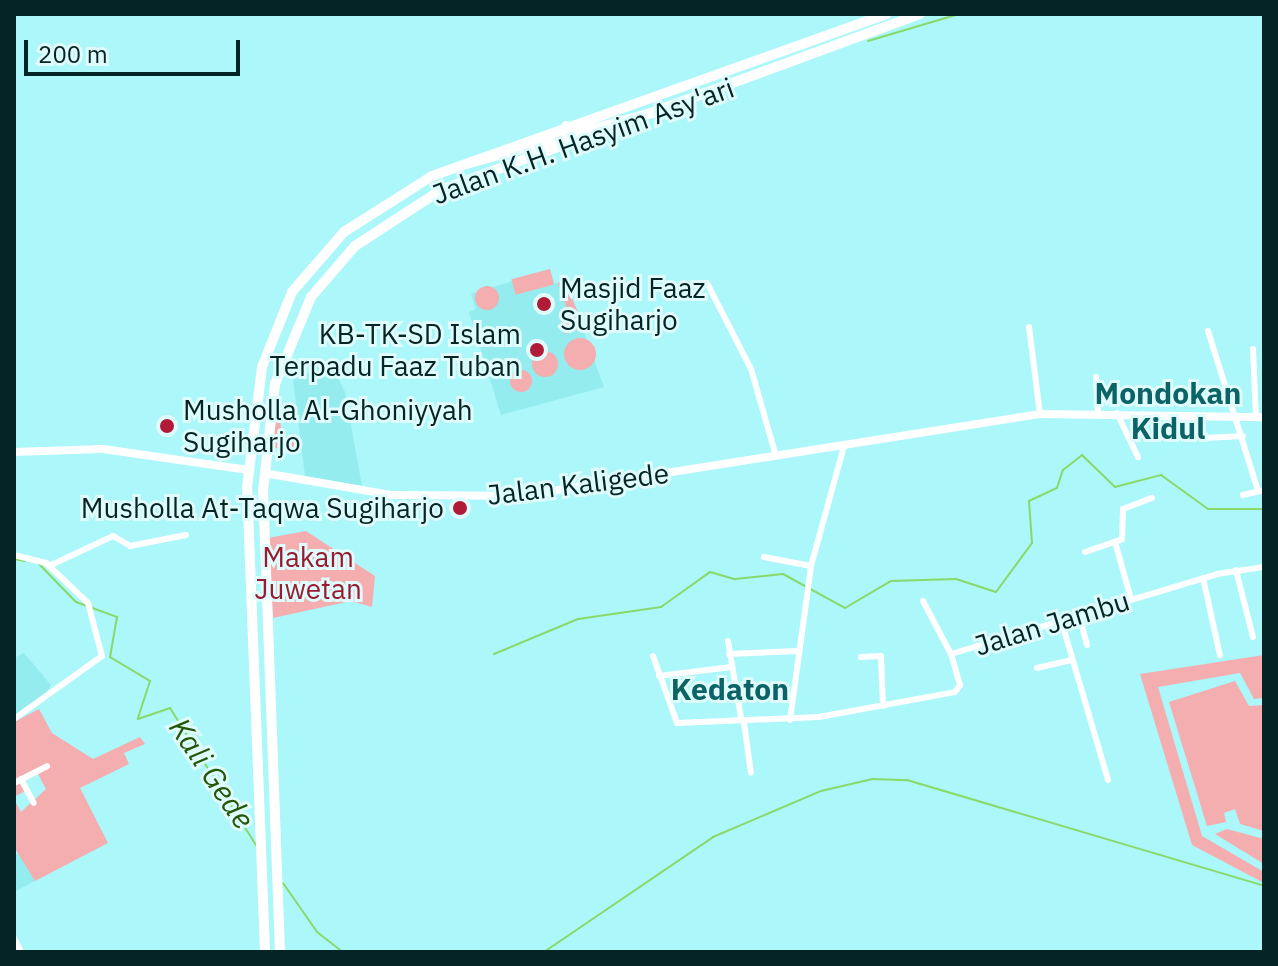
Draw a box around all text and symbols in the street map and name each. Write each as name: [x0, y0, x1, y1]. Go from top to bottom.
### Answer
scale bar: [28, 24, 244, 74]
text: 200 m: [38, 38, 108, 70]
street label: Jalan K.H. Hasyim Asy'ari: [428, 71, 738, 211]
place label: Masjid Faaz Sugiharjo: [560, 271, 706, 337]
marker: Masjid Faaz Sugiharjo: [535, 295, 553, 313]
place label: KB-TK-SD Islam Terpadu Faaz Tuban: [270, 317, 521, 383]
marker: KB-TK-SD Islam Terpadu Faaz Tuban: [528, 341, 546, 359]
district label: Mondokan Kidul: [1095, 375, 1241, 446]
place label: Musholla Al-Ghoniyyah Sugiharjo: [183, 393, 473, 459]
marker: Musholla Al-Ghoniyyah Sugiharjo: [158, 417, 176, 435]
street label: Jalan Kaligede: [485, 456, 671, 512]
place label: Musholla At-Taqwa Sugiharjo: [81, 491, 444, 525]
marker: Musholla At-Taqwa Sugiharjo: [451, 499, 469, 517]
park label: Makam Juwetan: [254, 540, 362, 606]
street label: Jalan Jambu: [971, 584, 1133, 662]
district label: Kedaton: [671, 671, 789, 707]
water label: Kali Gede: [162, 711, 262, 835]

